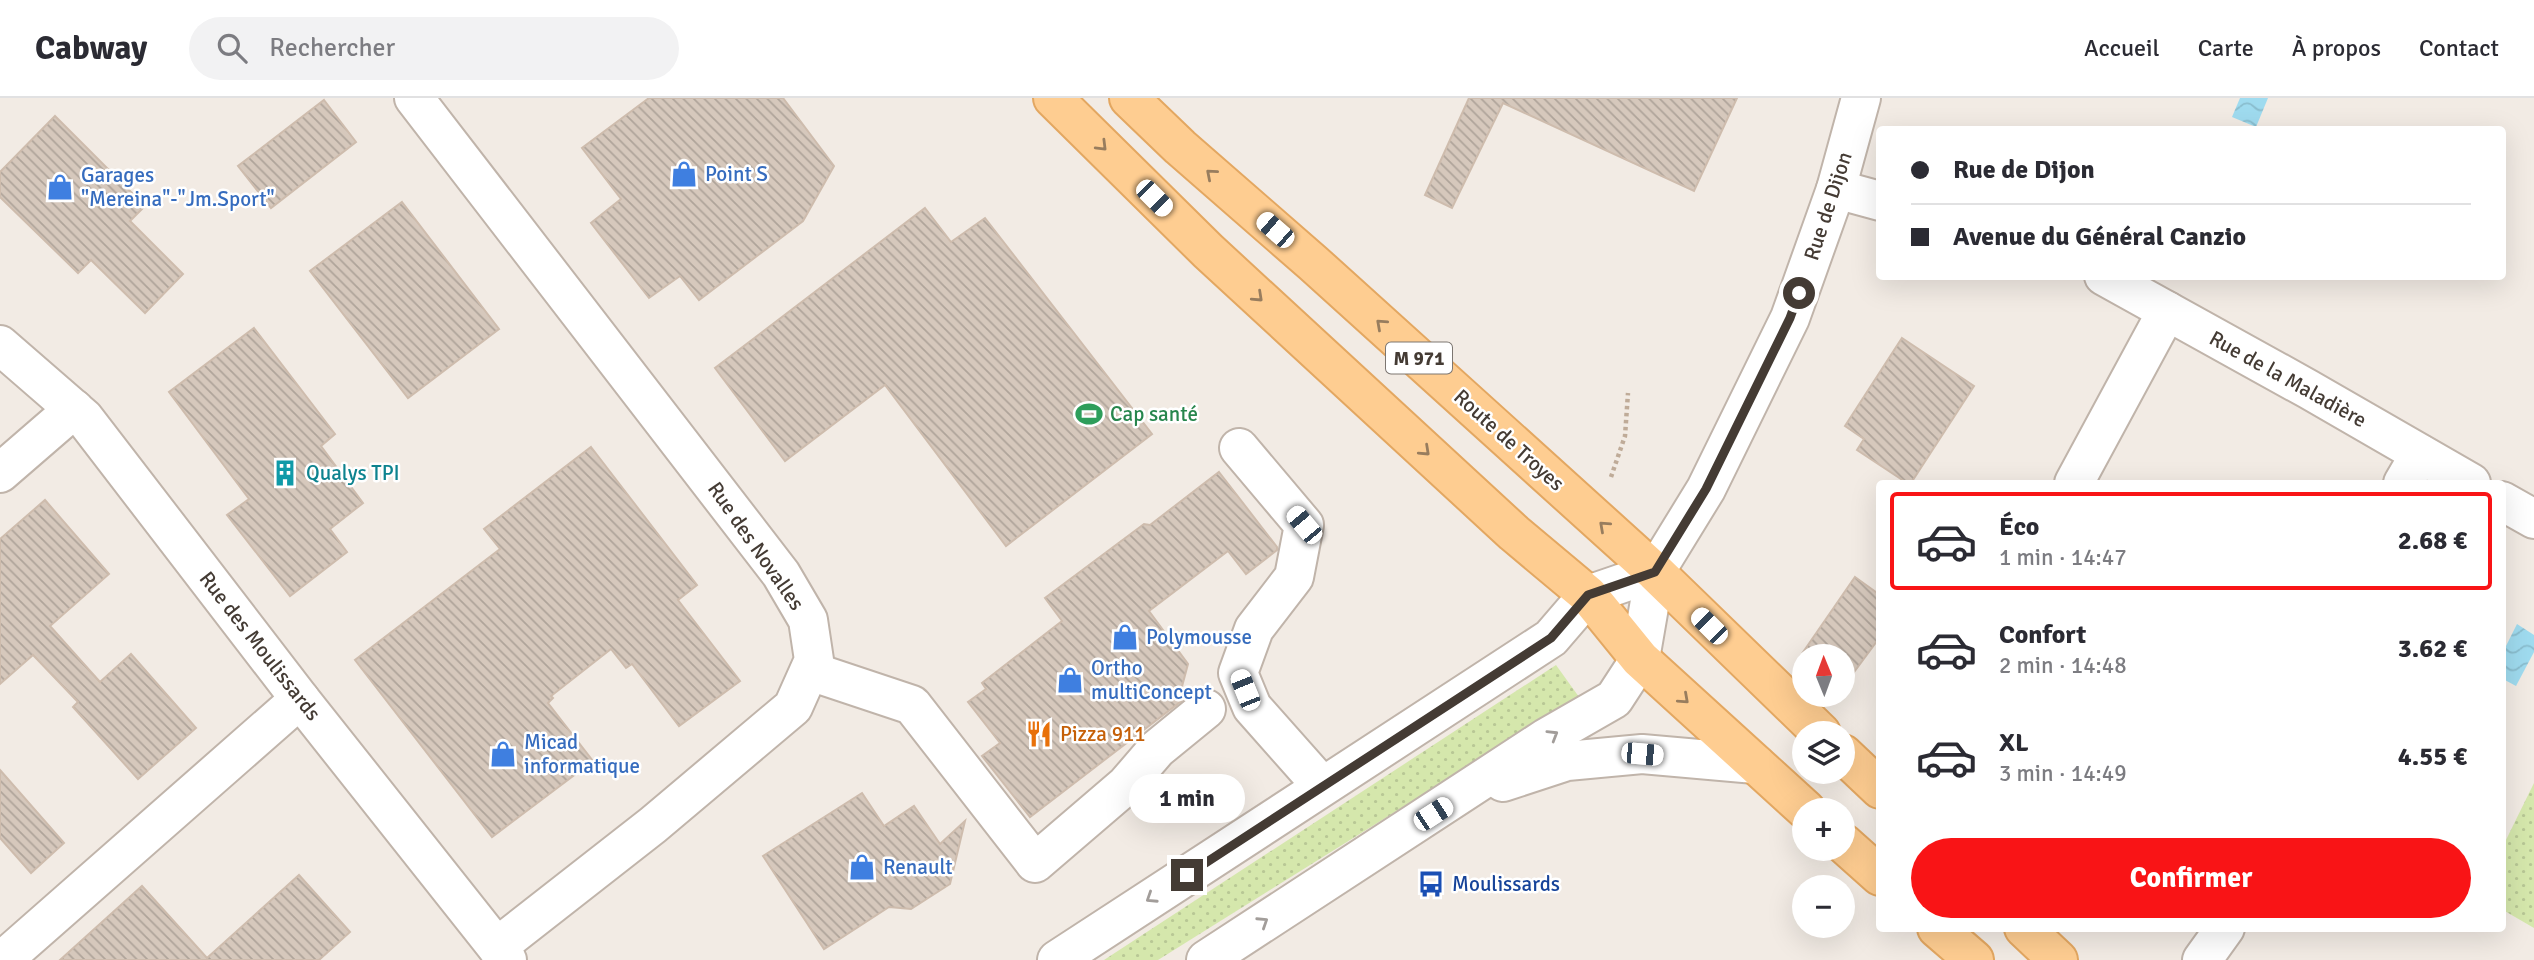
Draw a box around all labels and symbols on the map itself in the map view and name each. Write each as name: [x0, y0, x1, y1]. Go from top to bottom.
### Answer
one-way arrow: [1093, 138, 1106, 151]
street label: Rue de Dijon: [1798, 148, 1858, 264]
shop icon: Point S: [669, 159, 699, 189]
place label: Point S: [705, 161, 768, 187]
place label: Garages "Mereina"-"Jm.Sport": [81, 162, 275, 212]
one-way arrow: [1206, 170, 1219, 182]
shop icon: Garages "Mereina"-"Jm.Sport": [45, 172, 75, 202]
car: [1132, 176, 1177, 220]
car: [1253, 208, 1298, 252]
route start: [1783, 277, 1815, 309]
one-way arrow: [1250, 289, 1263, 301]
one-way arrow: [1376, 320, 1389, 333]
street label: Rue de la Maladière: [2205, 325, 2371, 433]
road number: M 971: [1386, 342, 1452, 374]
street label: Route de Troyes: [1448, 384, 1570, 496]
sports icon: Cap santé: [1074, 399, 1104, 429]
place label: Cap santé: [1110, 401, 1198, 427]
one-way arrow: [1417, 443, 1430, 455]
building icon: Qualys TPI: [270, 458, 300, 488]
place label: Qualys TPI: [306, 460, 400, 486]
street label: Rue des Novalles: [702, 477, 810, 615]
car: [1283, 502, 1326, 548]
one-way arrow: [1599, 522, 1612, 535]
street label: Rue des Moulissards: [194, 566, 326, 726]
car: [1687, 604, 1732, 648]
shop icon: Polymousse: [1110, 622, 1140, 652]
place label: Polymousse: [1146, 624, 1252, 650]
north arrow: [1792, 644, 1855, 707]
place label: Ortho multiConcept: [1091, 655, 1212, 705]
shop icon: Ortho multiConcept: [1055, 665, 1085, 695]
car: [1228, 667, 1263, 713]
one-way arrow: [1676, 691, 1689, 704]
restaurant icon: Pizza 911: [1024, 719, 1054, 749]
place label: Pizza 911: [1060, 721, 1146, 747]
place label: Micad informatique: [524, 729, 640, 779]
one-way arrow: [1545, 730, 1558, 743]
shop icon: Micad informatique: [488, 739, 518, 769]
car: [1621, 742, 1664, 766]
callout: 1 min: [1129, 774, 1245, 822]
car: [1410, 794, 1457, 834]
shop icon: Renault: [847, 852, 877, 882]
place label: Renault: [883, 854, 953, 880]
route end: [1171, 859, 1203, 891]
bus stop icon: Moulissards: [1416, 869, 1446, 899]
place label: Moulissards: [1452, 871, 1560, 897]
one-way arrow: [1146, 890, 1159, 903]
one-way arrow: [1256, 918, 1269, 931]

